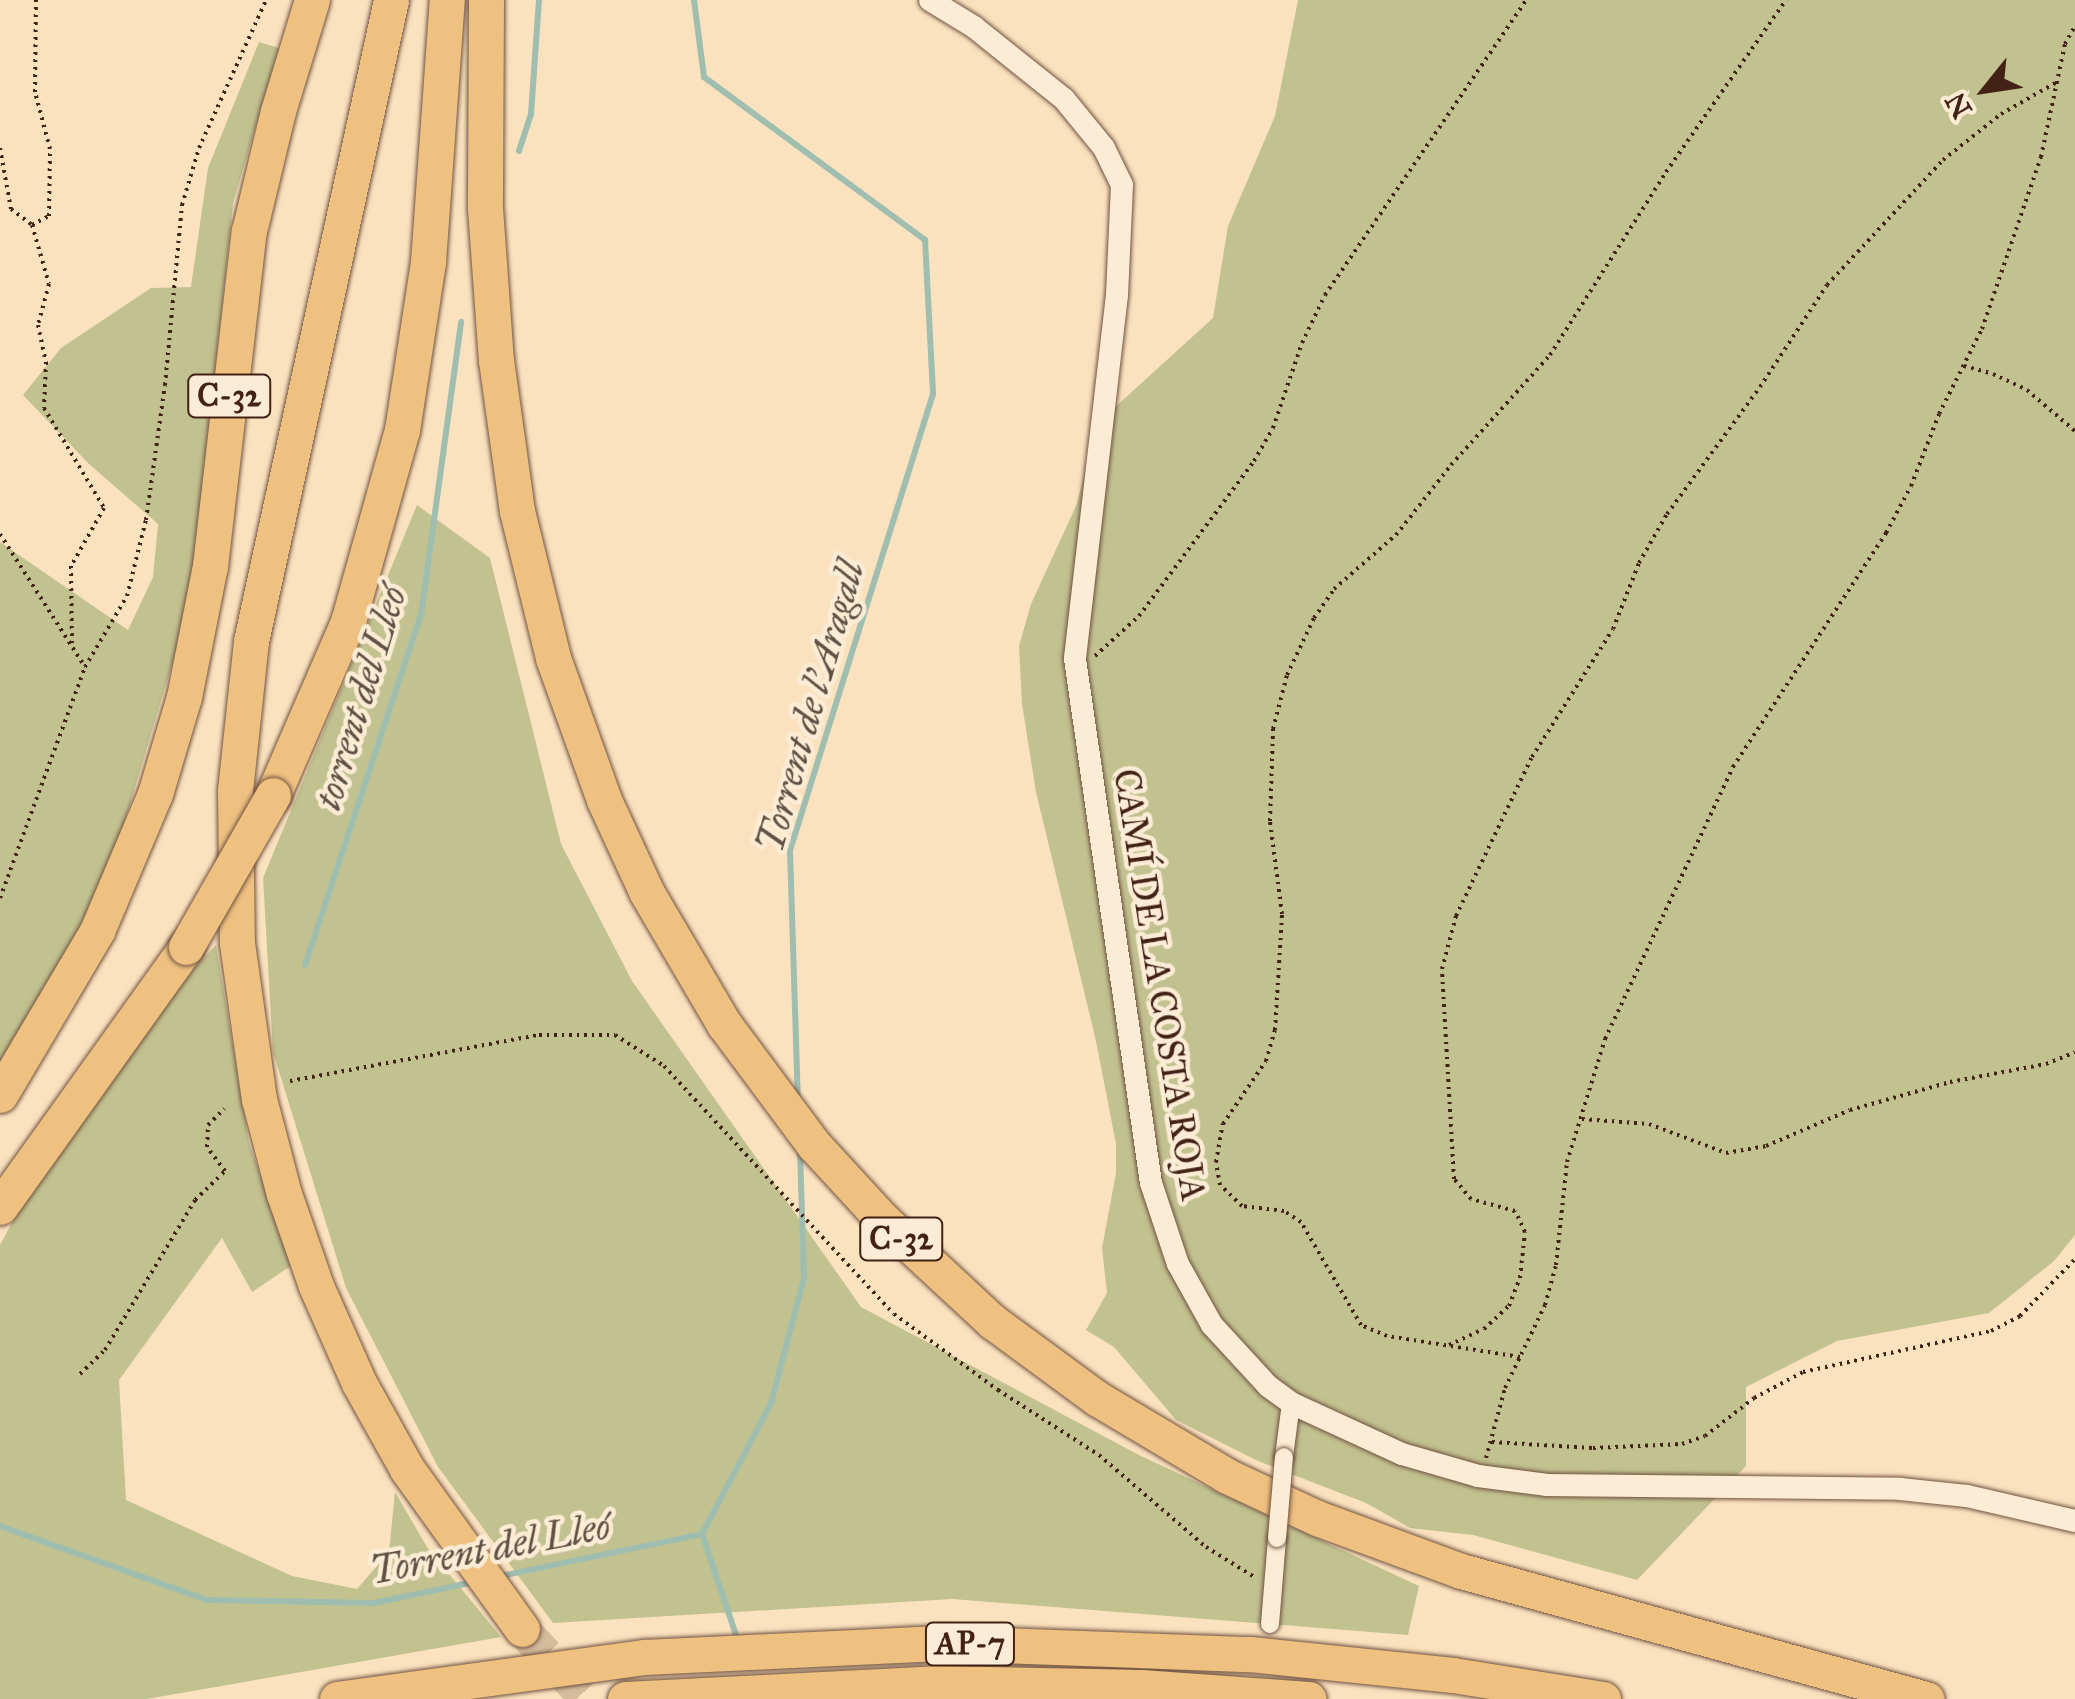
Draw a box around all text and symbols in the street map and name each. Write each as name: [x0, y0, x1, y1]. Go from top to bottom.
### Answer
north arrow: [1935, 40, 2035, 140]
text: N: [1937, 86, 1980, 124]
road number: C-32: [186, 369, 272, 423]
water label: Torrent de l'Aragall: [748, 556, 874, 858]
water label: torrent del Lleó: [305, 581, 417, 815]
street label: CAMÍ DE LA COSTA ROJA: [1104, 766, 1214, 1204]
road number: C-32: [858, 1212, 944, 1266]
water label: Torrent del Lleó: [366, 1503, 614, 1595]
road number: AP-7: [922, 1617, 1018, 1671]

